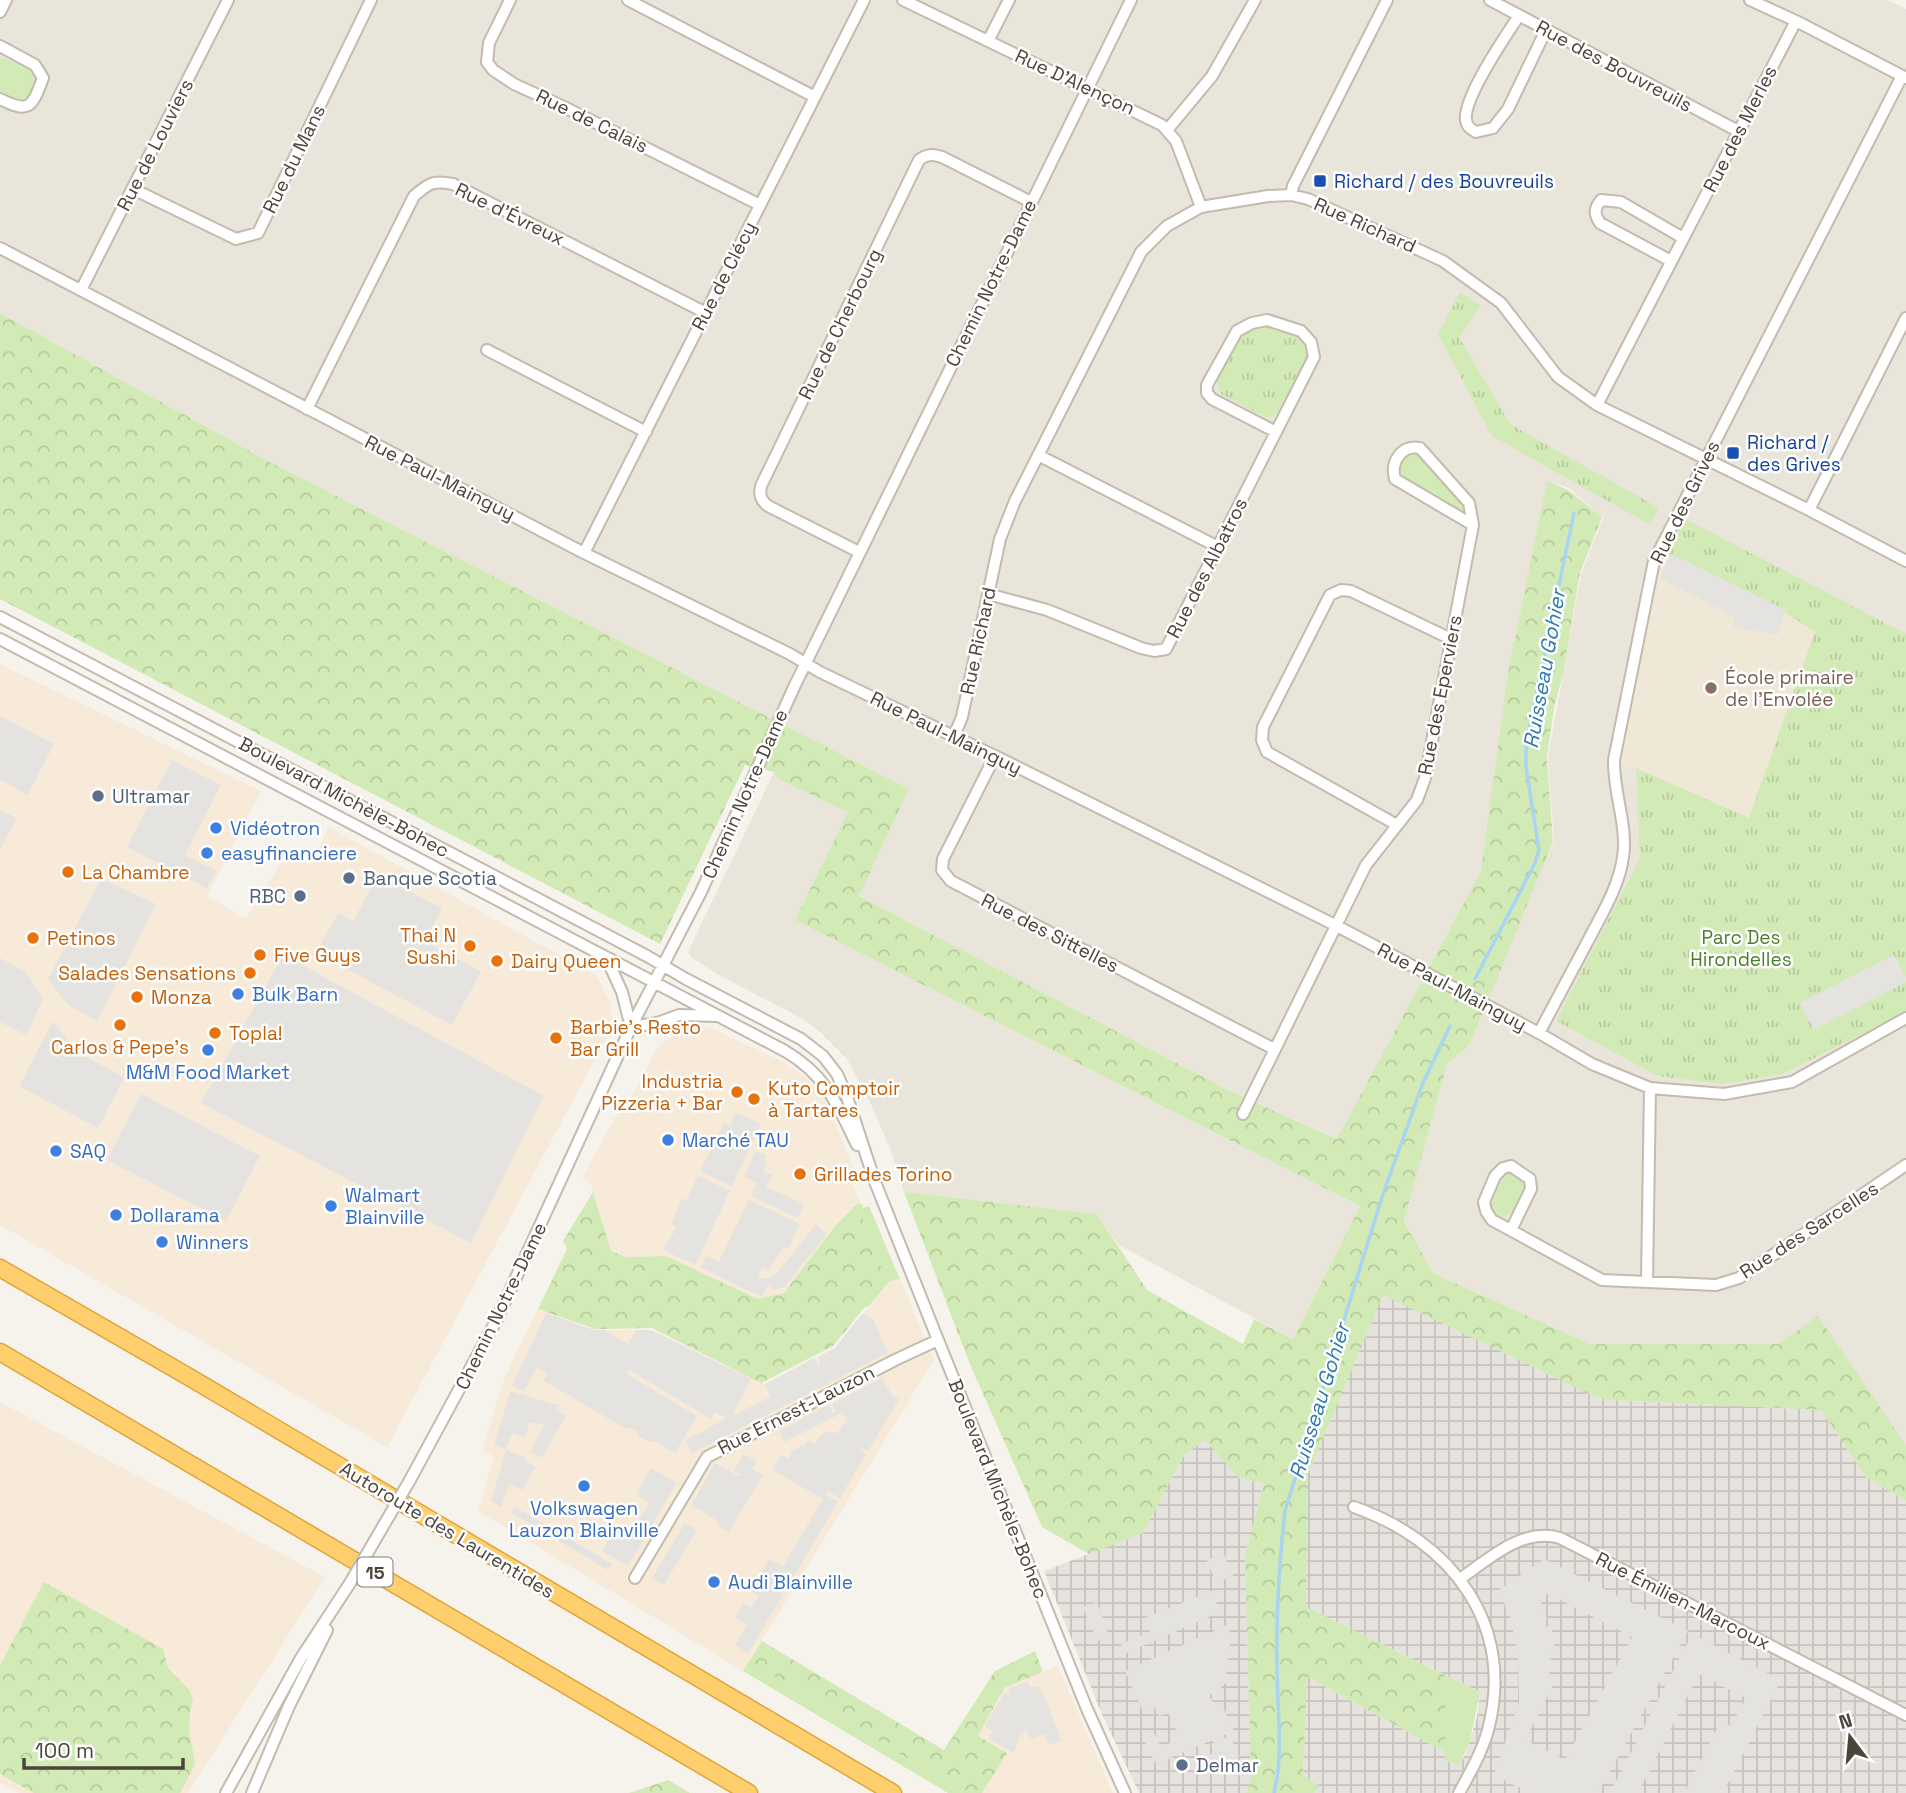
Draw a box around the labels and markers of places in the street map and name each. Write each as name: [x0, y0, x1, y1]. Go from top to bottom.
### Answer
place label: Richard / des Bouvreuils: [1334, 169, 1554, 194]
marker: Richard / des Bouvreuils: [1312, 173, 1328, 189]
place label: Richard / des Grives: [1747, 430, 1841, 477]
marker: Richard / des Grives: [1725, 445, 1741, 461]
place label: École primaire de l'Envolée: [1725, 665, 1854, 712]
marker: École primaire de l'Envolée: [1703, 680, 1719, 696]
place label: Ultramar: [112, 784, 190, 809]
marker: Ultramar: [90, 788, 106, 804]
place label: Vidéotron: [230, 816, 320, 841]
marker: Vidéotron: [208, 820, 224, 836]
place label: easyfinanciere: [221, 841, 357, 866]
marker: easyfinanciere: [199, 845, 215, 861]
place label: La Chambre: [82, 860, 190, 885]
marker: La Chambre: [60, 864, 76, 880]
place label: Banque Scotia: [363, 866, 497, 891]
marker: Banque Scotia: [341, 870, 357, 886]
place label: RBC: [249, 884, 286, 909]
marker: RBC: [292, 888, 308, 904]
place label: Thai N Sushi: [400, 923, 456, 970]
place label: Petinos: [47, 926, 116, 951]
marker: Petinos: [25, 930, 41, 946]
marker: Thai N Sushi: [462, 938, 478, 954]
place label: Five Guys: [274, 943, 361, 968]
marker: Five Guys: [252, 947, 268, 963]
place label: Dairy Queen: [511, 949, 621, 974]
marker: Dairy Queen: [489, 953, 505, 969]
place label: Salades Sensations: [58, 961, 236, 986]
marker: Salades Sensations: [242, 965, 258, 981]
place label: Bulk Barn: [252, 982, 338, 1007]
place label: Monza: [151, 985, 212, 1010]
marker: Bulk Barn: [230, 986, 246, 1002]
marker: Monza: [129, 989, 145, 1005]
place label: Barbie's Resto Bar Grill: [570, 1015, 701, 1062]
marker: Carlos & Pepe's: [112, 1017, 128, 1033]
place label: Topla!: [229, 1021, 283, 1046]
marker: Topla!: [207, 1025, 223, 1041]
marker: Barbie's Resto Bar Grill: [548, 1030, 564, 1046]
place label: Carlos & Pepe's: [51, 1035, 189, 1060]
marker: M&M Food Market: [200, 1042, 216, 1058]
place label: M&M Food Market: [126, 1060, 290, 1085]
place label: Industria Pizzeria + Bar: [601, 1069, 723, 1116]
place label: Kuto Comptoir à Tartares: [768, 1076, 900, 1123]
marker: Industria Pizzeria + Bar: [729, 1084, 745, 1100]
marker: Kuto Comptoir à Tartares: [746, 1091, 762, 1107]
place label: Marché TAU: [682, 1128, 789, 1153]
marker: Marché TAU: [660, 1132, 676, 1148]
place label: SAQ: [70, 1139, 106, 1164]
marker: SAQ: [48, 1143, 64, 1159]
place label: Grillades Torino: [814, 1162, 952, 1187]
marker: Grillades Torino: [792, 1166, 808, 1182]
place label: Walmart Blainville: [345, 1183, 425, 1230]
marker: Walmart Blainville: [323, 1198, 339, 1214]
place label: Dollarama: [130, 1203, 220, 1228]
marker: Dollarama: [108, 1207, 124, 1223]
place label: Winners: [176, 1230, 249, 1255]
marker: Winners: [154, 1234, 170, 1250]
marker: Volkswagen Lauzon Blainville: [576, 1478, 592, 1494]
place label: Volkswagen Lauzon Blainville: [509, 1496, 659, 1543]
place label: Audi Blainville: [728, 1570, 853, 1595]
marker: Audi Blainville: [706, 1574, 722, 1590]
place label: Delmar: [1196, 1753, 1259, 1778]
marker: Delmar: [1174, 1757, 1190, 1773]

